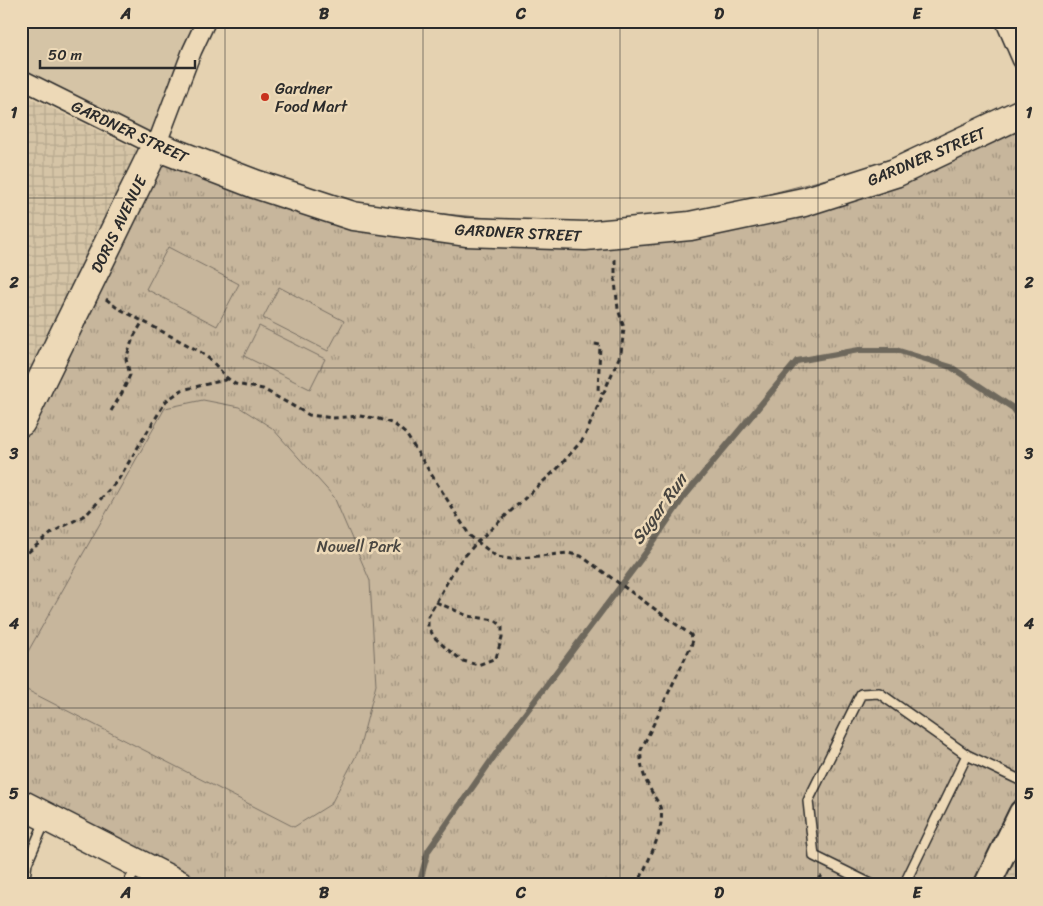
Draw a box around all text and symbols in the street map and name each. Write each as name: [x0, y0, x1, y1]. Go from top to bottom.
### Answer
text: A: [120, 0, 131, 28]
text: B: [319, 0, 330, 28]
text: C: [515, 0, 527, 28]
text: D: [714, 0, 724, 28]
text: E: [913, 0, 923, 28]
scale bar: [40, 38, 195, 70]
text: 50 m: [48, 42, 83, 68]
place label: Gardner Food Mart: [275, 74, 348, 121]
marker: Gardner Food Mart: [259, 91, 271, 103]
street label: GARDNER STREET: [66, 92, 194, 172]
text: 1: [11, 98, 18, 127]
text: 1: [1026, 98, 1033, 127]
street label: GARDNER STREET: [862, 118, 991, 195]
street label: DORIS AVENUE: [82, 169, 155, 278]
street label: GARDNER STREET: [454, 215, 583, 250]
text: 2: [8, 268, 19, 297]
text: 2: [1023, 268, 1034, 297]
text: 3: [9, 439, 19, 468]
text: 3: [1024, 439, 1034, 468]
water label: Sugar Run: [622, 465, 697, 551]
park label: Nowell Park: [317, 532, 402, 561]
text: 4: [8, 609, 19, 638]
text: 4: [1023, 609, 1034, 638]
text: 5: [9, 779, 19, 808]
text: 5: [1024, 779, 1034, 808]
text: A: [120, 878, 131, 906]
text: B: [319, 878, 330, 906]
text: C: [515, 878, 527, 906]
text: D: [714, 878, 724, 906]
text: E: [913, 878, 923, 906]

